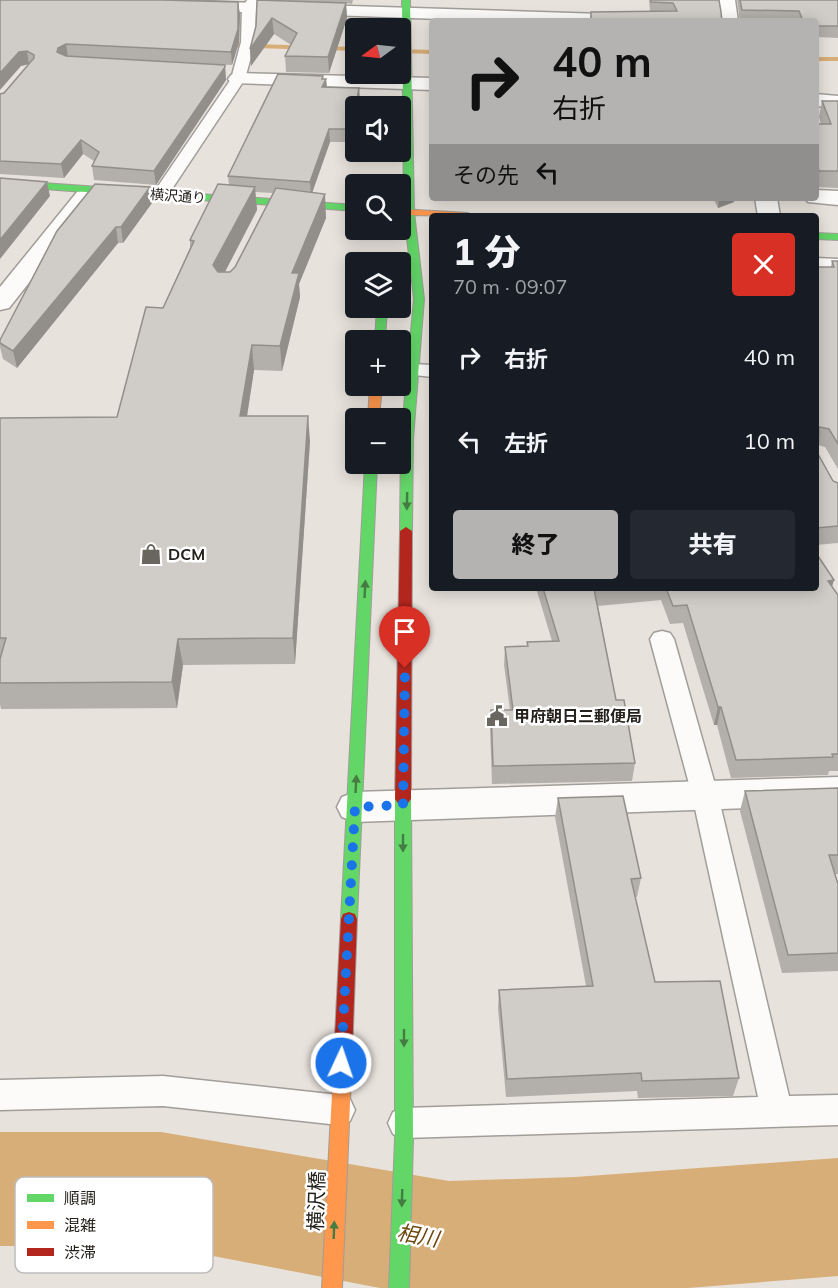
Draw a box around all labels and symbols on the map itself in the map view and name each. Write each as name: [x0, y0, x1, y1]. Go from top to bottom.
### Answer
north arrow: [345, 18, 411, 84]
street label: 横沢通り: [149, 185, 207, 207]
one-way arrow: [402, 491, 412, 510]
shop icon: DCM: [139, 542, 163, 566]
place label: DCM: [168, 544, 205, 564]
one-way arrow: [361, 580, 370, 599]
pin: [379, 606, 430, 668]
public building icon: 甲府朝日三郵便局: [485, 704, 509, 728]
place label: 甲府朝日三郵便局: [514, 706, 642, 726]
one-way arrow: [351, 775, 360, 794]
one-way arrow: [398, 833, 408, 852]
one-way arrow: [399, 1028, 409, 1047]
position arrow: [309, 1031, 373, 1095]
street label: 横沢橋: [302, 1171, 330, 1231]
legend: [15, 1177, 213, 1273]
text: 順調: [64, 1188, 96, 1208]
one-way arrow: [397, 1188, 407, 1207]
text: 混雑: [64, 1215, 96, 1235]
water label: 相川: [395, 1219, 443, 1252]
one-way arrow: [329, 1220, 339, 1239]
text: 渋滞: [64, 1242, 96, 1262]

